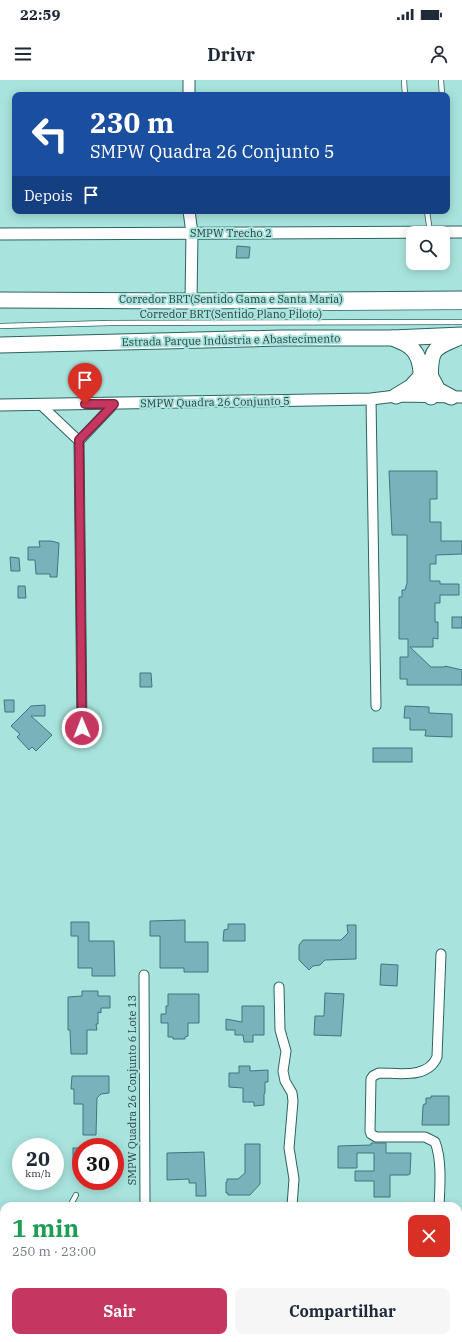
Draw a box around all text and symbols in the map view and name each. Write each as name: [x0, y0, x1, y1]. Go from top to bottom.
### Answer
text: 22:59: [20, 5, 61, 24]
icon: menu: [12, 43, 34, 65]
text: Drivr: [207, 43, 255, 66]
icon: person: [428, 43, 450, 65]
text: 230 m: [90, 104, 174, 141]
icon: left: [24, 108, 76, 160]
text: SMPW Quadra 26 Conjunto 5: [90, 140, 335, 163]
icon: arrive: [80, 184, 102, 206]
text: Depois: [24, 186, 72, 205]
street label: SMPW Trecho 2: [190, 226, 272, 240]
map controls: [406, 226, 450, 270]
button: search: [406, 226, 450, 270]
street label: Corredor BRT(Sentido Gama e Santa Maria): [119, 292, 343, 306]
street label: Corredor BRT(Sentido Plano Piloto): [140, 307, 322, 321]
street label: Estrada Parque Indústria e Abastecimento: [122, 331, 340, 349]
pin: [68, 363, 102, 404]
icon: arrive: [74, 369, 96, 391]
street label: SMPW Quadra 26 Conjunto 5: [140, 394, 290, 410]
position arrow: [61, 707, 103, 749]
street label: SMPW Quadra 26 Conjunto 6 Lote 13: [125, 995, 139, 1185]
speed limit sign: 30: [72, 1138, 124, 1190]
text: 20: [26, 1145, 50, 1172]
text: km/h: [25, 1167, 51, 1180]
text: 1 min: [12, 1212, 79, 1244]
button: close: [408, 1215, 450, 1257]
text: 250 m · 23:00: [12, 1243, 96, 1260]
button: Sair: [12, 1288, 227, 1334]
button: Compartilhar: [235, 1288, 450, 1334]

